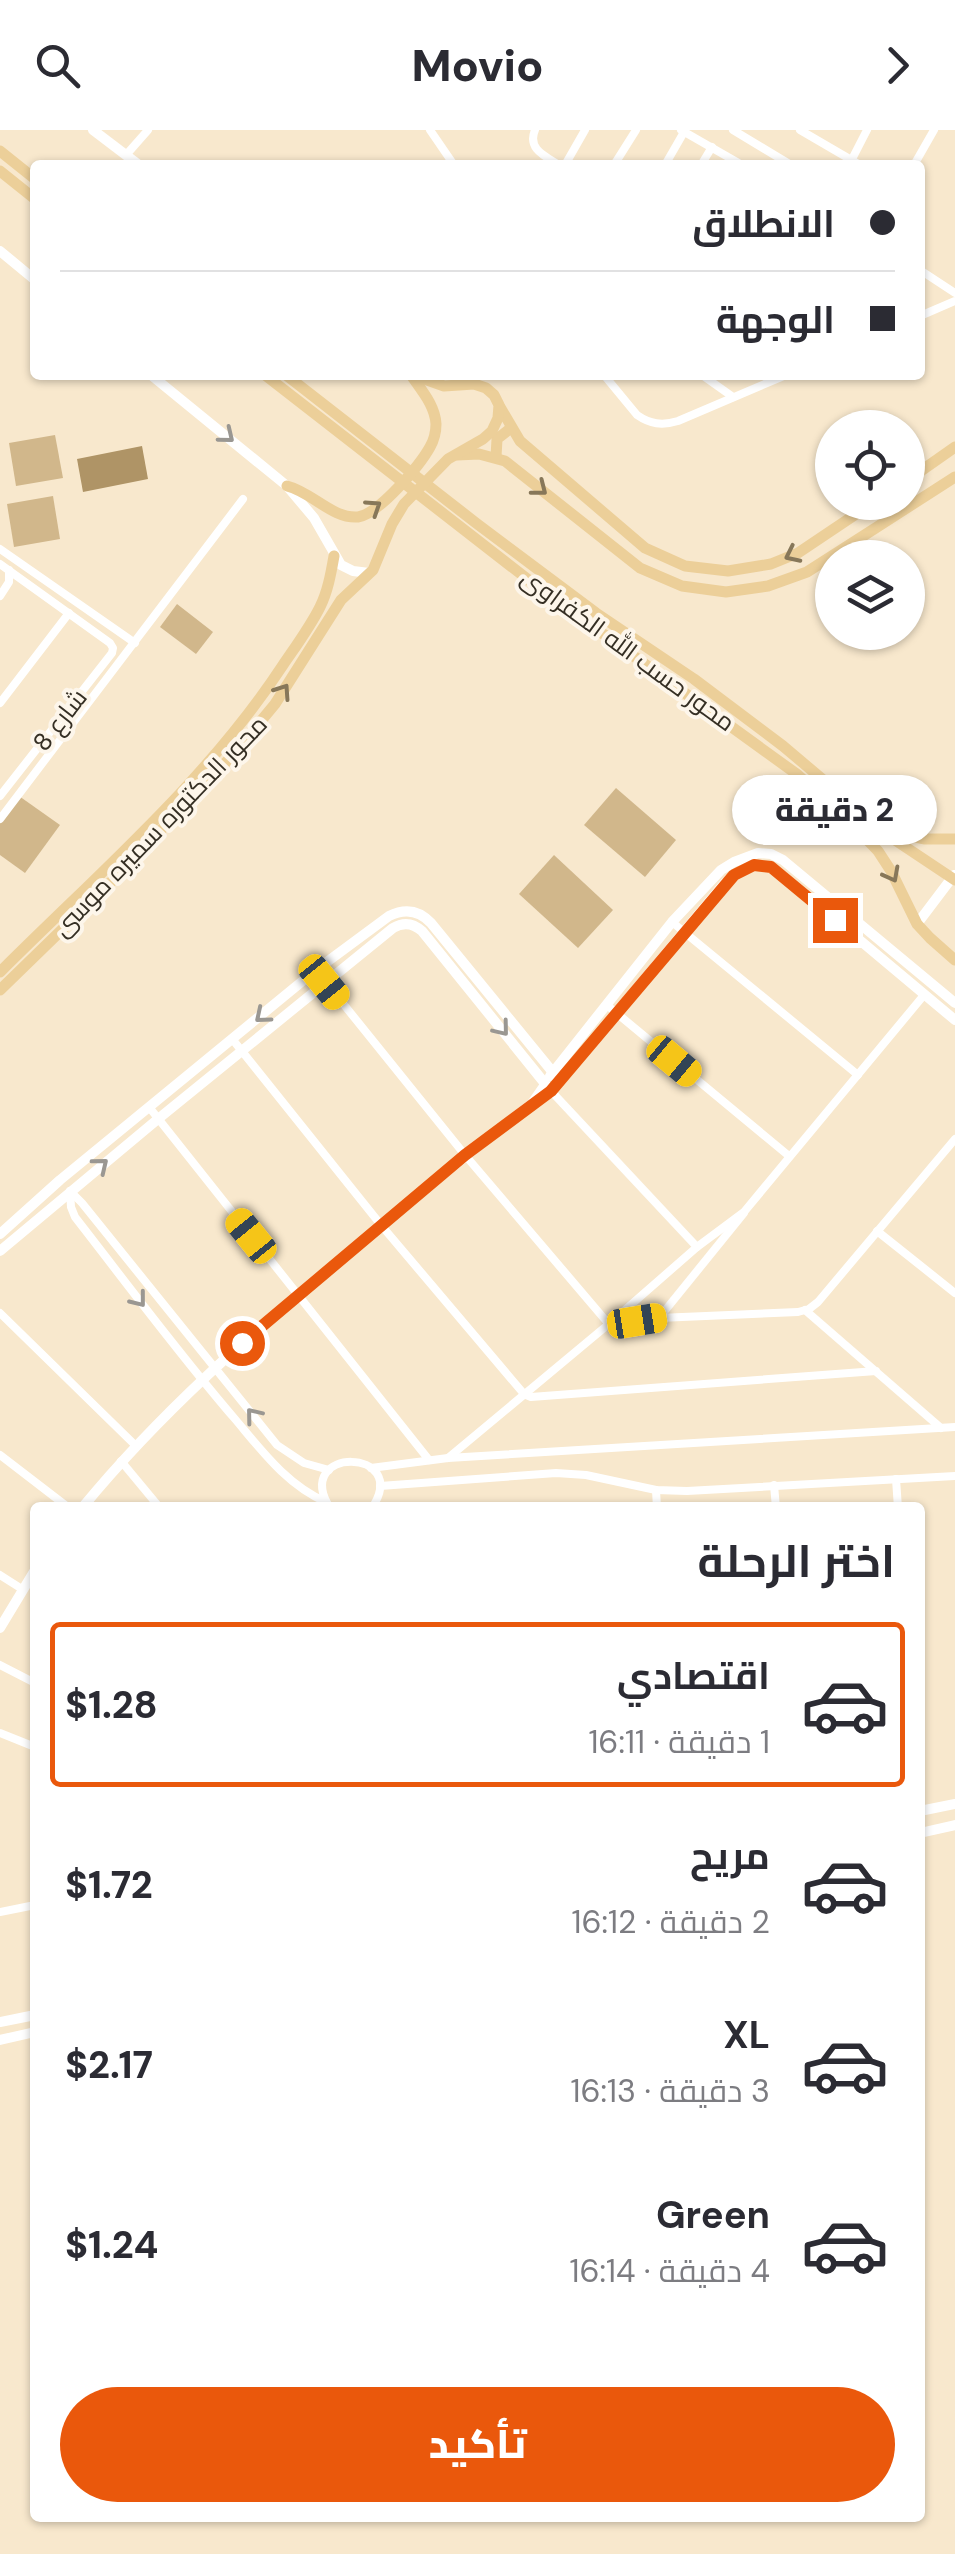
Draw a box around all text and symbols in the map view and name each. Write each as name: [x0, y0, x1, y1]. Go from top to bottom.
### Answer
text: Movio: [411, 36, 544, 95]
icon: search: [30, 38, 85, 93]
icon: forward: [870, 38, 925, 93]
text: الانطلاق: [692, 199, 835, 249]
text: الوجهة: [716, 295, 835, 345]
map controls: [815, 410, 925, 650]
button: locate: [815, 410, 925, 520]
one-way arrow: [216, 424, 234, 442]
one-way arrow: [528, 477, 546, 495]
one-way arrow: [363, 501, 381, 520]
button: layers: [815, 540, 925, 650]
one-way arrow: [784, 542, 802, 562]
street label: محور حسب الله الكفراوى: [514, 561, 742, 739]
street label: شارع 8: [25, 682, 95, 758]
one-way arrow: [271, 684, 289, 703]
street label: محور الدكتوره سميره موسى: [45, 708, 275, 944]
callout: 2 دقيقة: [732, 775, 938, 845]
text: 2 دقيقة: [775, 789, 894, 831]
one-way arrow: [880, 864, 899, 882]
route end: [813, 898, 858, 943]
car: [293, 949, 355, 1015]
one-way arrow: [256, 1004, 274, 1022]
one-way arrow: [490, 1018, 508, 1036]
car: [641, 1030, 707, 1092]
one-way arrow: [90, 1159, 108, 1177]
car: [220, 1203, 282, 1269]
one-way arrow: [128, 1289, 145, 1307]
car: [605, 1301, 669, 1341]
route start: [220, 1321, 265, 1366]
one-way arrow: [247, 1408, 265, 1426]
text: اختر الرحلة: [697, 1532, 895, 1591]
text: اقتصادي: [617, 1651, 770, 1701]
icon: car: [800, 1660, 890, 1750]
text: $1.28: [65, 1680, 158, 1730]
text: 1 دقيقة · 16:11: [588, 1721, 770, 1763]
text: مريح: [690, 1831, 770, 1881]
icon: car: [800, 1840, 890, 1930]
text: $1.72: [65, 1860, 153, 1910]
text: 2 دقيقة · 16:12: [571, 1901, 770, 1943]
text: XL: [723, 2010, 770, 2060]
icon: car: [800, 2020, 890, 2110]
text: $2.17: [65, 2040, 153, 2090]
text: 3 دقيقة · 16:13: [571, 2070, 770, 2112]
text: Green: [656, 2190, 770, 2240]
icon: car: [800, 2200, 890, 2290]
text: $1.24: [65, 2220, 158, 2270]
text: 4 دقيقة · 16:14: [570, 2250, 770, 2292]
button: تأكيد: [60, 2387, 895, 2502]

